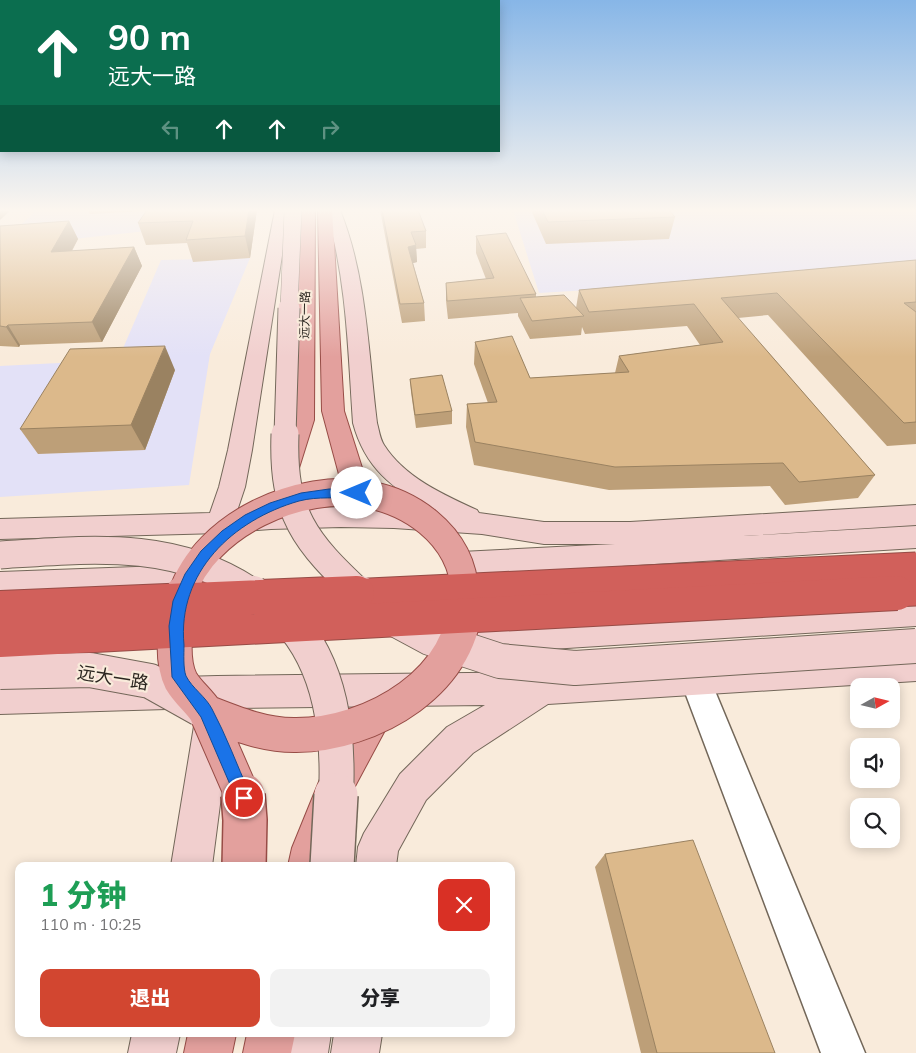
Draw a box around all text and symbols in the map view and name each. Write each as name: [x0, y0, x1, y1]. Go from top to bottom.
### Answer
text: 90 m: [108, 15, 191, 59]
icon: ahead: [25, 20, 90, 85]
text: 远大一路: [108, 62, 196, 90]
icon: left: [157, 115, 185, 143]
icon: ahead: [210, 115, 238, 143]
icon: ahead: [263, 115, 291, 143]
icon: right: [316, 115, 344, 143]
street label: 远大一路: [297, 291, 312, 339]
position arrow: [330, 466, 382, 518]
street label: 远大一路: [76, 661, 150, 694]
north arrow: [850, 678, 900, 728]
map controls: [850, 678, 900, 848]
button: sound: [850, 738, 900, 788]
pin: [223, 777, 265, 819]
icon: arrive: [230, 784, 258, 812]
button: search: [850, 798, 900, 848]
text: 1 分钟: [40, 876, 126, 914]
button: close: [438, 879, 490, 931]
text: 110 m · 10:25: [40, 914, 141, 934]
button: 退出: [40, 969, 260, 1027]
button: 分享: [270, 969, 490, 1027]

